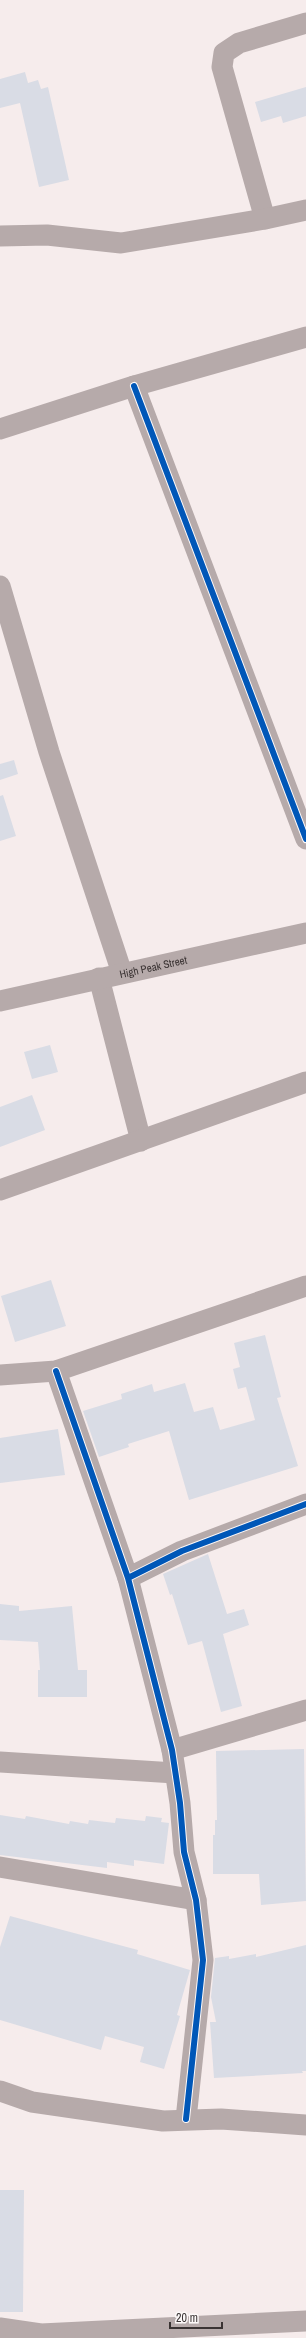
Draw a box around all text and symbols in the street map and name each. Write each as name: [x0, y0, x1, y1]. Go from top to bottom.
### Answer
street label: High Peak Street: [118, 953, 189, 981]
scale bar: [170, 2304, 222, 2330]
text: 20 m: [176, 2310, 198, 2326]

